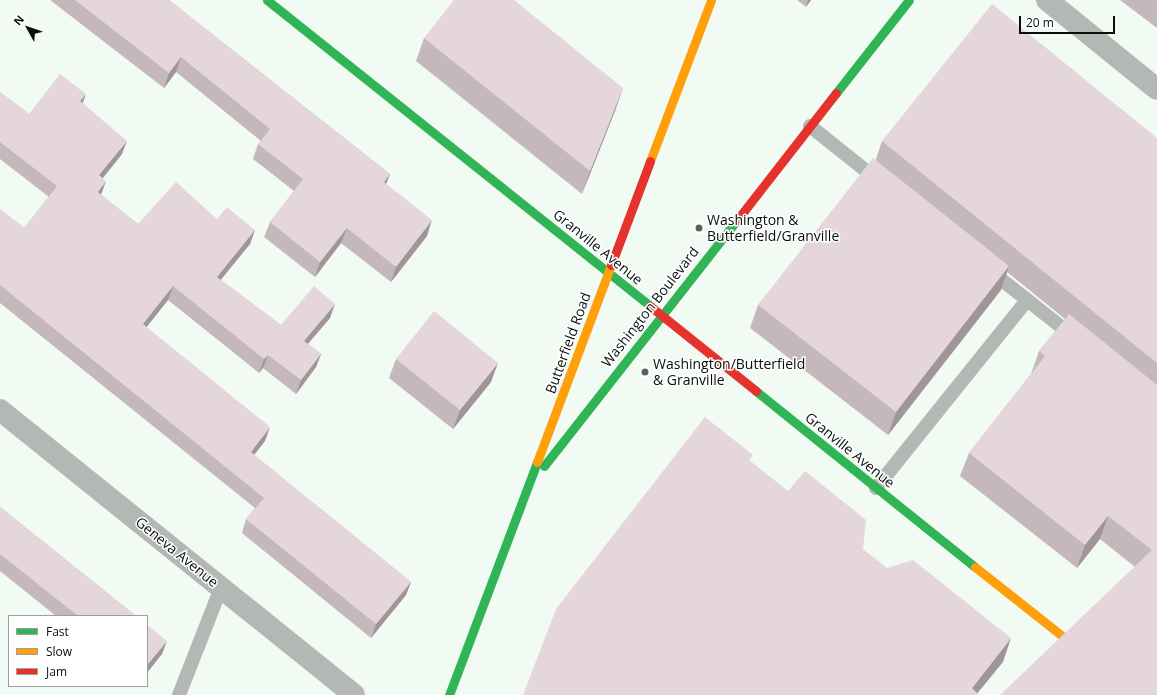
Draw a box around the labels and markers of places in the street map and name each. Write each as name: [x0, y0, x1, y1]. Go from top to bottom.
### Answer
place label: Washington & Butterfield/Granville: [707, 212, 839, 244]
marker: Washington & Butterfield/Granville: [694, 223, 704, 233]
place label: Washington/Butterfield & Granville: [653, 356, 805, 388]
marker: Washington/Butterfield & Granville: [640, 367, 650, 377]

